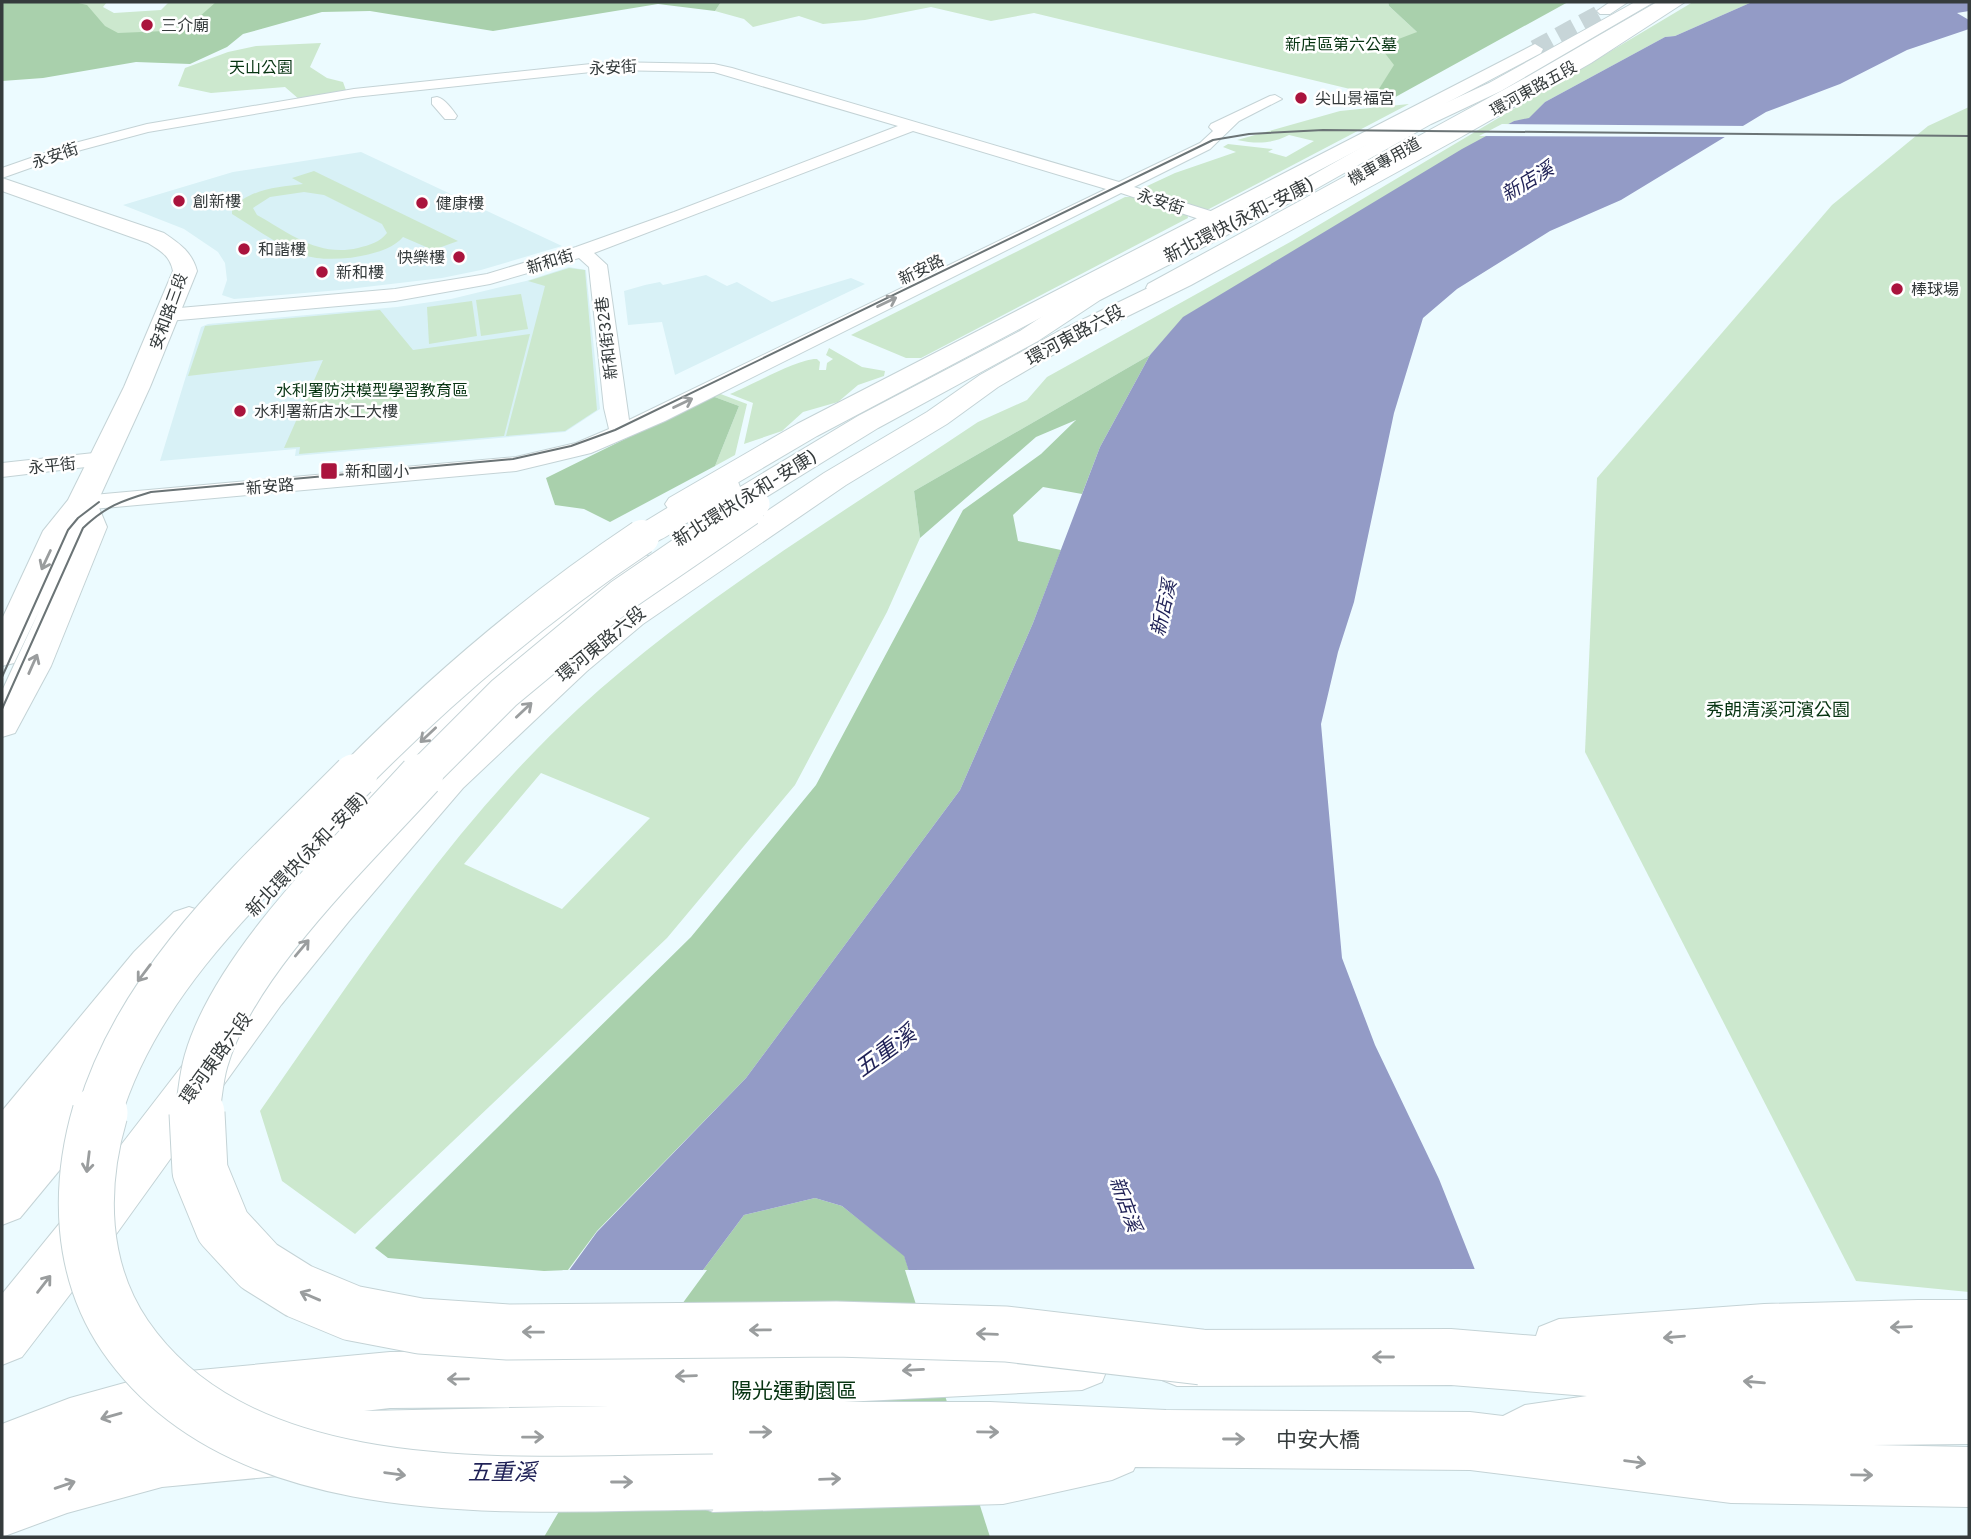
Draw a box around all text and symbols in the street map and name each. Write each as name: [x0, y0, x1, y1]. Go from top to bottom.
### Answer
place label: 三介廟: [161, 15, 209, 35]
marker: 三介廟: [139, 17, 155, 33]
park label: 新店區第六公墓: [1285, 34, 1397, 54]
street label: 永安街: [589, 56, 637, 78]
street label: 環河東路五段: [1486, 56, 1580, 120]
park label: 天山公園: [229, 57, 293, 77]
place label: 尖山景福宮: [1315, 88, 1395, 108]
marker: 尖山景福宮: [1293, 90, 1309, 106]
street label: 機車專用道: [1344, 133, 1424, 189]
street label: 永安街: [29, 138, 81, 172]
water label: 新店溪: [1497, 155, 1560, 206]
street label: 新北環快(永和-安康): [1160, 173, 1317, 266]
street label: 永安街: [1135, 184, 1187, 218]
place label: 創新樓: [193, 191, 241, 211]
marker: 創新樓: [171, 193, 187, 209]
place label: 健康樓: [436, 193, 484, 213]
marker: 健康樓: [414, 195, 430, 211]
place label: 和諧樓: [258, 239, 306, 259]
marker: 和諧樓: [236, 241, 252, 257]
street label: 新和街: [524, 244, 576, 278]
place label: 快樂樓: [397, 247, 445, 267]
marker: 快樂樓: [451, 249, 467, 265]
street label: 新安路: [895, 249, 947, 289]
place label: 新和樓: [336, 262, 384, 282]
marker: 新和樓: [314, 264, 330, 280]
street label: 安和路三段: [145, 270, 191, 352]
place label: 棒球場: [1911, 279, 1959, 299]
marker: 棒球場: [1889, 281, 1905, 297]
street label: 新和街32巷: [591, 295, 621, 381]
one-way arrow: [876, 295, 897, 309]
street label: 環河東路六段: [1022, 300, 1127, 369]
park label: 水利署防洪模型學習教育區: [276, 380, 468, 400]
one-way arrow: [672, 395, 693, 409]
place label: 水利署新店水工大樓: [254, 401, 398, 421]
marker: 水利署新店水工大樓: [232, 403, 248, 419]
street label: 新北環快(永和-安康): [669, 445, 820, 550]
street label: 永平街: [27, 453, 77, 477]
marker: 新和國小: [319, 461, 339, 481]
place label: 新和國小: [345, 461, 409, 481]
street label: 新安路: [245, 474, 295, 498]
one-way arrow: [38, 549, 52, 570]
water label: 新店溪: [1146, 575, 1182, 638]
street label: 環河東路六段: [552, 601, 649, 686]
one-way arrow: [27, 654, 40, 675]
park label: 秀朗清溪河濱公園: [1706, 699, 1850, 720]
one-way arrow: [515, 702, 532, 719]
one-way arrow: [419, 727, 436, 744]
street label: 新北環快(永和-安康): [242, 787, 372, 920]
one-way arrow: [293, 939, 309, 957]
one-way arrow: [136, 963, 151, 982]
street label: 環河東路六段: [175, 1008, 256, 1108]
water label: 五重溪: [849, 1018, 924, 1083]
one-way arrow: [82, 1150, 95, 1173]
water label: 新店溪: [1105, 1173, 1147, 1238]
one-way arrow: [37, 1275, 52, 1294]
one-way arrow: [300, 1289, 321, 1302]
one-way arrow: [1890, 1320, 1913, 1333]
one-way arrow: [749, 1324, 772, 1337]
one-way arrow: [521, 1325, 544, 1339]
one-way arrow: [976, 1327, 999, 1340]
one-way arrow: [1663, 1331, 1686, 1344]
one-way arrow: [1371, 1350, 1394, 1364]
one-way arrow: [902, 1364, 925, 1377]
one-way arrow: [674, 1370, 697, 1383]
one-way arrow: [447, 1372, 470, 1386]
one-way arrow: [1743, 1375, 1766, 1388]
park label: 陽光運動園區: [731, 1378, 857, 1403]
one-way arrow: [100, 1410, 122, 1423]
one-way arrow: [749, 1425, 772, 1438]
one-way arrow: [976, 1425, 999, 1438]
street label: 中安大橋: [1276, 1427, 1360, 1452]
one-way arrow: [521, 1430, 544, 1444]
one-way arrow: [1222, 1433, 1245, 1446]
one-way arrow: [1624, 1455, 1646, 1468]
water label: 五重溪: [468, 1458, 540, 1486]
one-way arrow: [383, 1468, 406, 1481]
one-way arrow: [1850, 1468, 1873, 1482]
one-way arrow: [819, 1472, 842, 1485]
one-way arrow: [610, 1475, 633, 1489]
one-way arrow: [54, 1478, 76, 1490]

